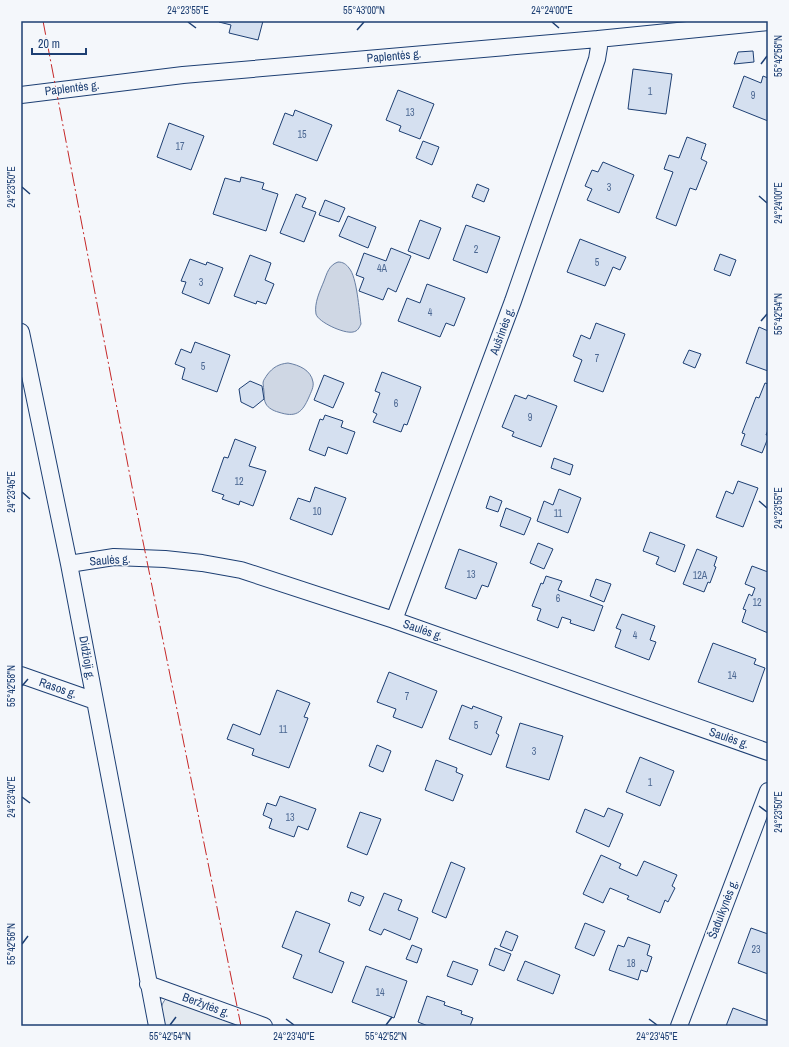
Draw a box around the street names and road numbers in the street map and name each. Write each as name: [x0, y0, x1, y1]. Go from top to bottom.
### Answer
street label: Paplentės g.: [366, 46, 422, 66]
street label: Paplentės g.: [44, 77, 100, 99]
street label: Aušrinės g.: [486, 305, 518, 358]
street label: Saulės g.: [89, 551, 131, 569]
street label: Saulės g.: [401, 616, 445, 644]
street label: Didžioji g.: [75, 635, 99, 681]
street label: Rasos g.: [37, 674, 79, 702]
street label: Saulės g.: [707, 724, 751, 752]
street label: Šaduikynės g.: [704, 877, 742, 941]
street label: Beržytės g.: [180, 989, 232, 1021]

